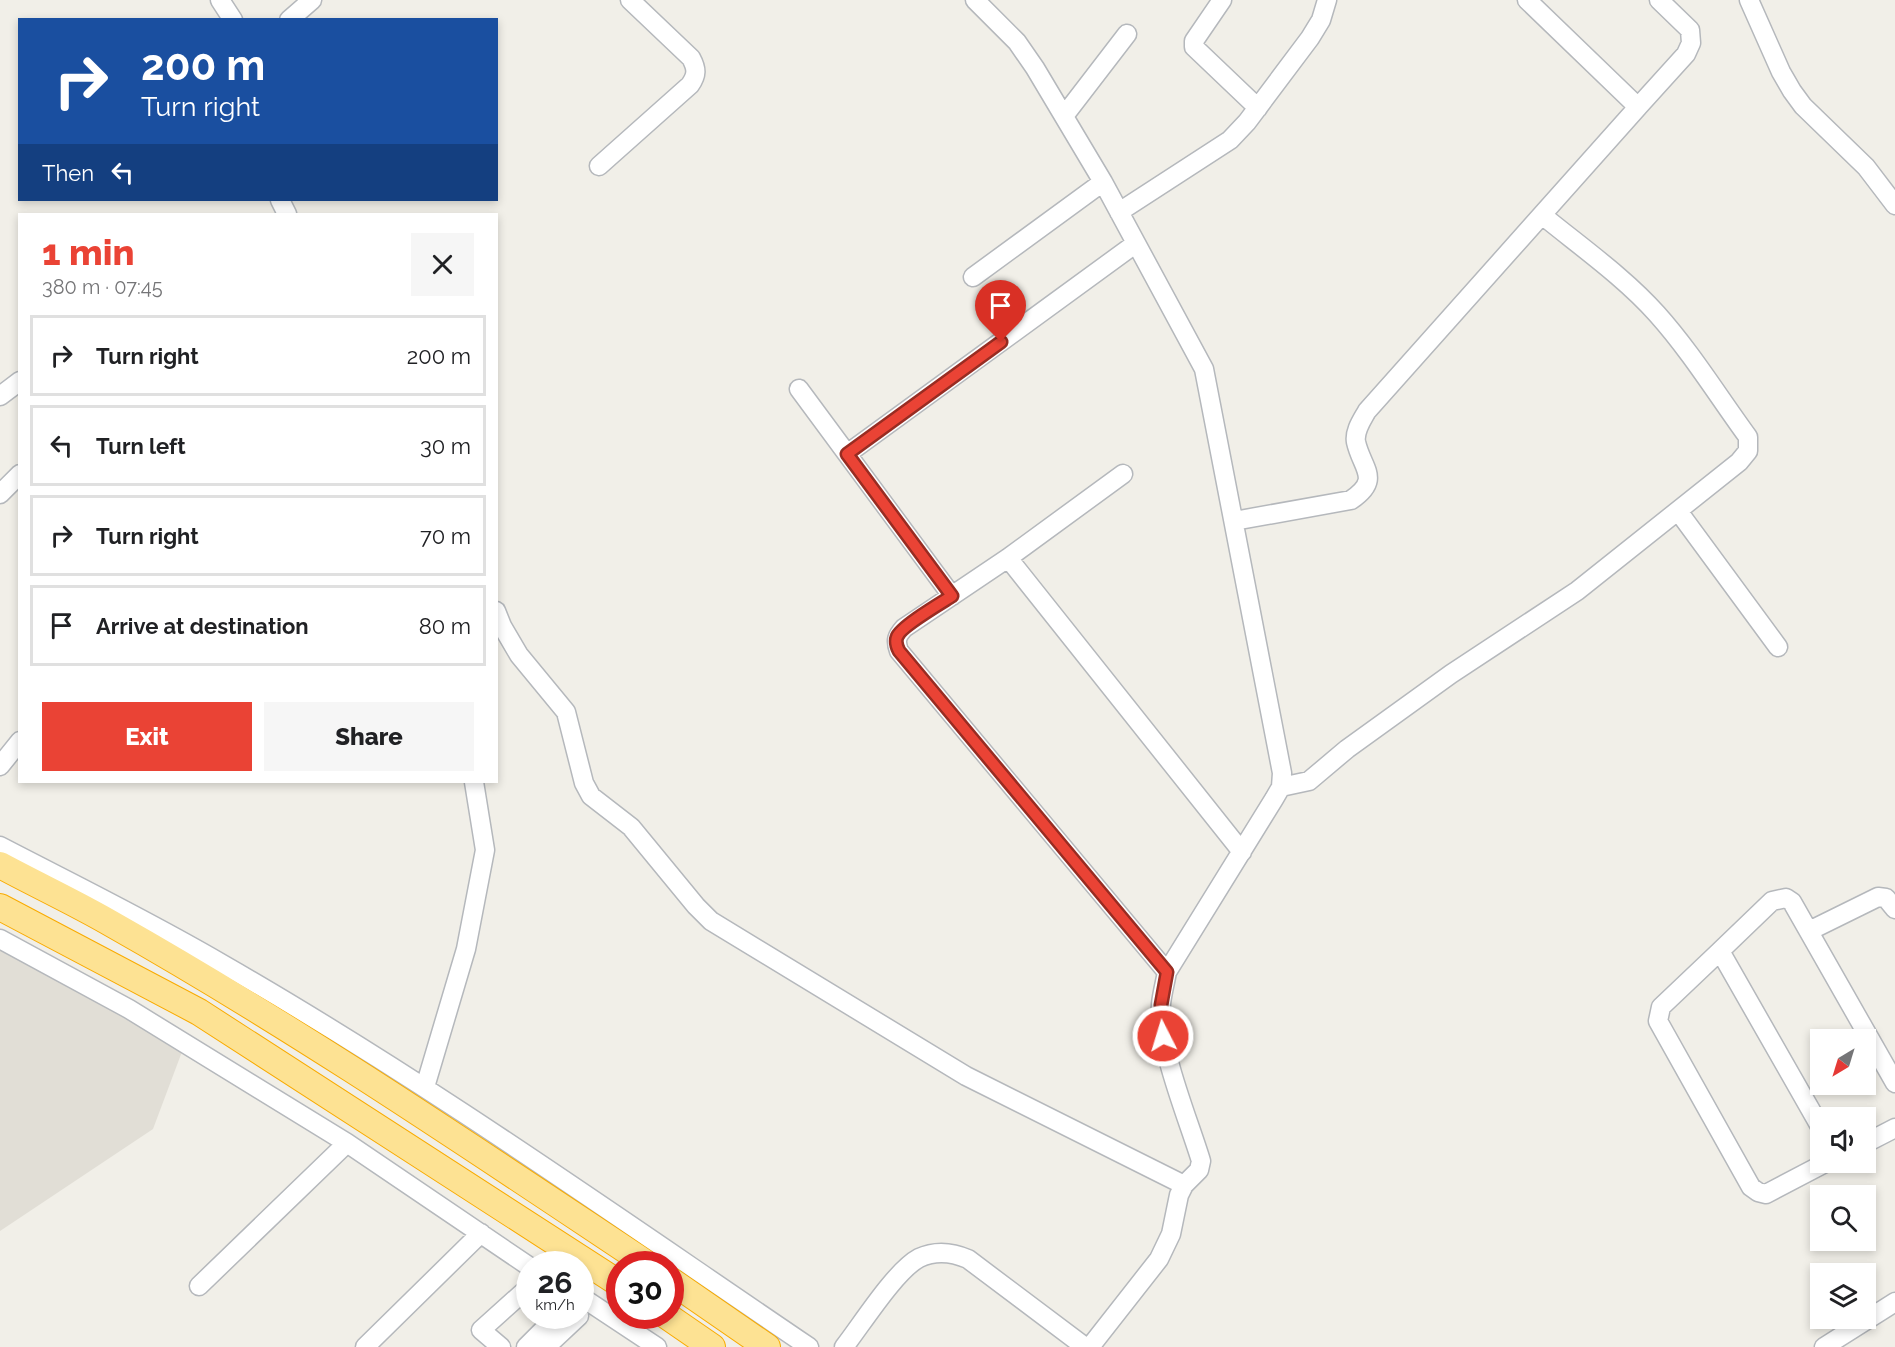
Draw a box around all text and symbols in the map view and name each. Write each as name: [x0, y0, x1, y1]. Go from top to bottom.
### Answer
text: 200 m: [141, 41, 265, 90]
icon: right: [42, 42, 120, 120]
text: Turn right: [141, 91, 260, 122]
icon: left: [106, 156, 139, 189]
text: Then: [42, 160, 94, 186]
text: 1 min: [42, 231, 134, 273]
button: close: [411, 233, 474, 296]
text: 380 m · 07:45: [42, 275, 163, 299]
pin: [975, 280, 1026, 342]
icon: arrive: [984, 289, 1017, 322]
icon: right: [45, 339, 78, 372]
text: Turn right: [96, 343, 199, 369]
text: 200 m: [407, 343, 471, 369]
icon: left: [45, 429, 78, 462]
text: Turn left: [96, 433, 186, 459]
text: 30 m: [420, 433, 471, 459]
icon: right: [45, 519, 78, 552]
text: Turn right: [96, 523, 199, 549]
text: 70 m: [420, 523, 471, 549]
icon: arrive: [45, 609, 78, 642]
text: Arrive at destination: [96, 613, 309, 639]
text: 80 m: [419, 613, 471, 639]
button: Exit: [42, 702, 252, 771]
button: Share: [264, 702, 474, 771]
position arrow: [1131, 1004, 1195, 1068]
north arrow: [1810, 1029, 1876, 1095]
map controls: [1810, 1029, 1876, 1329]
button: sound: [1810, 1107, 1876, 1173]
button: search: [1810, 1185, 1876, 1251]
speed limit sign: 30: [606, 1251, 684, 1329]
button: layers: [1810, 1263, 1876, 1329]
text: 26: [537, 1265, 573, 1300]
text: km/h: [535, 1296, 575, 1314]

